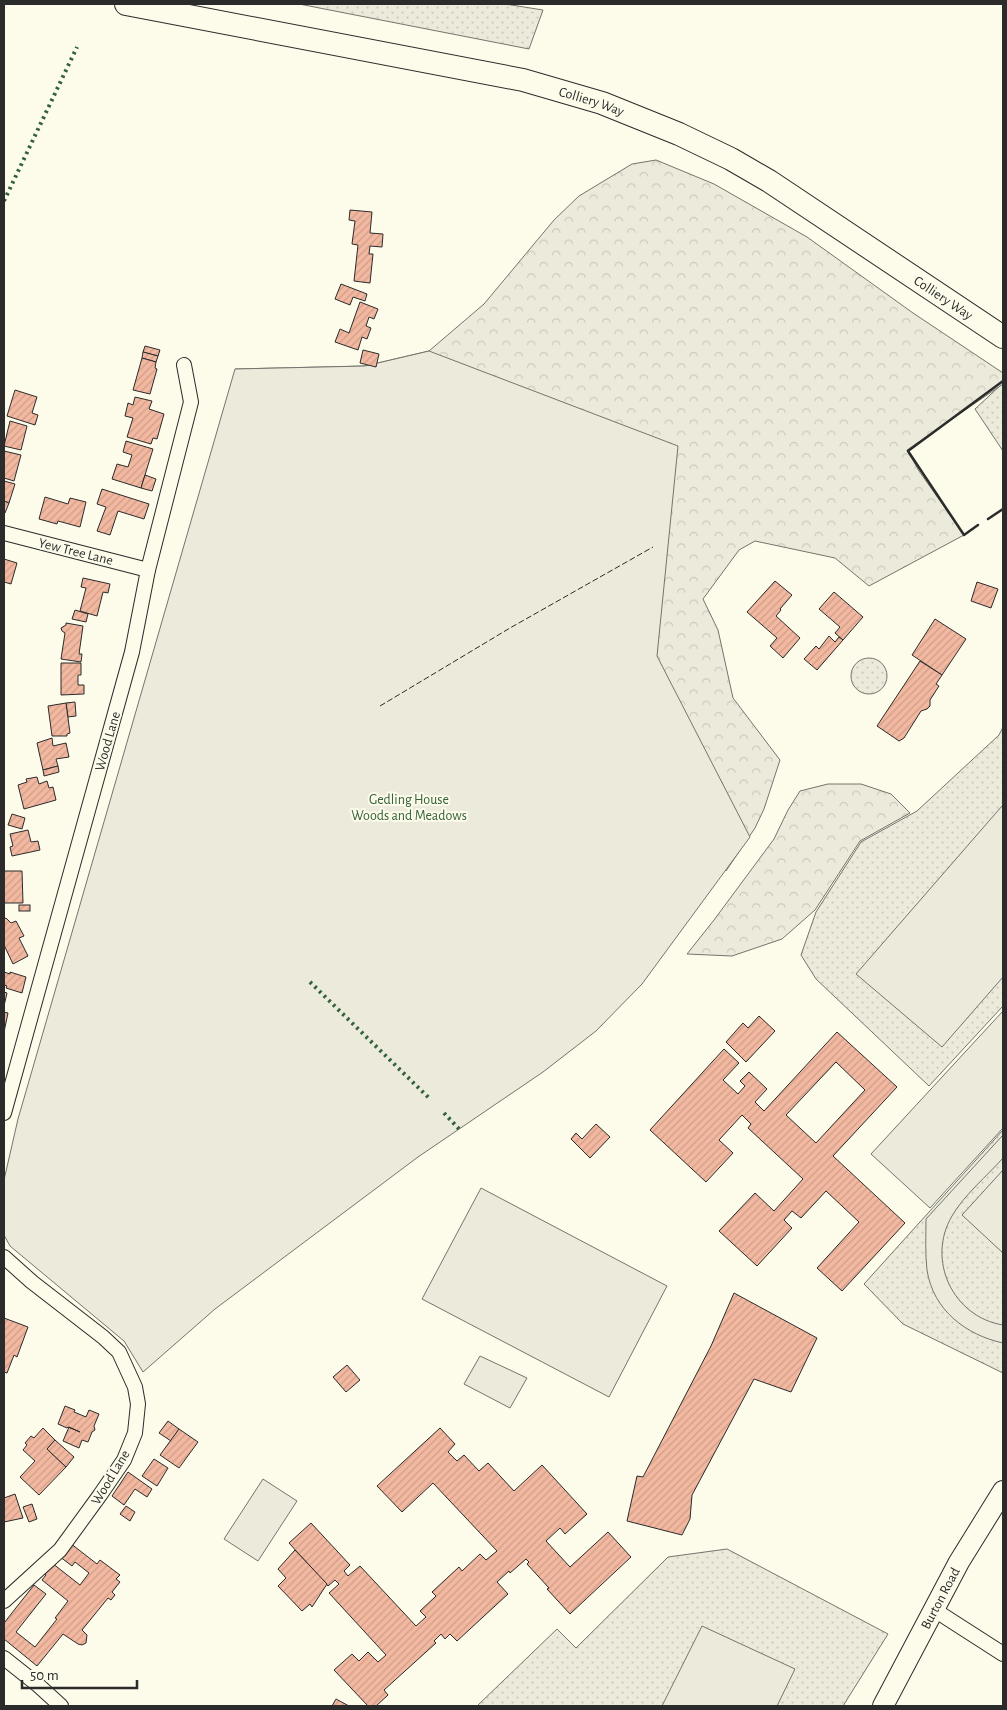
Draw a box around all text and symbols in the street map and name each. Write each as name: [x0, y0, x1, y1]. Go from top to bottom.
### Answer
street label: Colliery Way: [557, 85, 626, 119]
street label: Colliery Way: [911, 274, 975, 323]
street label: Yew Tree Lane: [37, 536, 114, 568]
street label: Wood Lane: [93, 710, 123, 773]
park label: Gedling House Woods and Meadows: [351, 793, 467, 823]
street label: Wood Lane: [89, 1448, 133, 1507]
street label: Burton Road: [919, 1565, 963, 1632]
scale bar: [22, 1658, 138, 1690]
text: 50 m: [30, 1668, 59, 1683]

